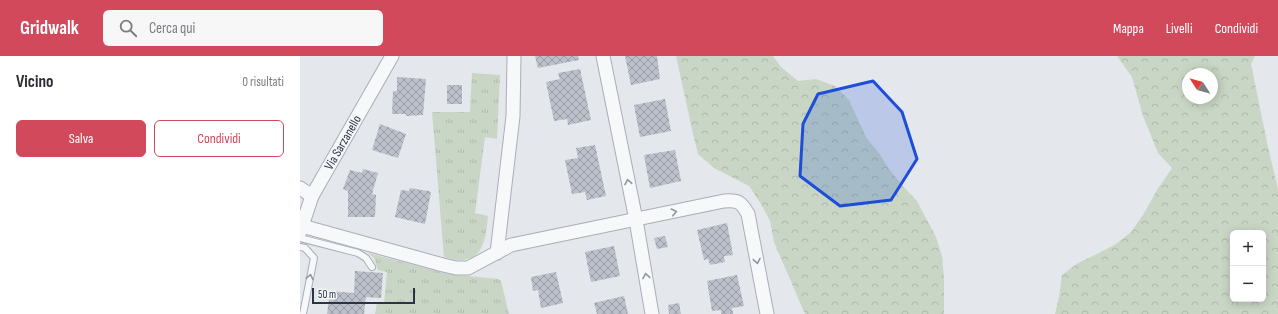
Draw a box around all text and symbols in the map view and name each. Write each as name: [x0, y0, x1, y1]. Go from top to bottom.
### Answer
search box: [103, 10, 383, 46]
text: Gridwalk: [20, 17, 79, 40]
icon: search: [117, 17, 139, 39]
text: Cerca qui: [149, 19, 195, 38]
text: Mappa: [1113, 20, 1144, 37]
text: Livelli: [1166, 20, 1193, 37]
text: Condividi: [1215, 20, 1258, 37]
north arrow: [1182, 68, 1218, 104]
text: Vicino: [16, 72, 53, 92]
text: 0 risultati: [242, 74, 284, 90]
street label: Via Sarzanello: [321, 112, 365, 173]
button: Salva: [16, 120, 146, 157]
button: Condividi: [154, 120, 284, 157]
one-way arrow: [624, 179, 633, 185]
one-way arrow: [671, 208, 677, 216]
map controls: [1230, 230, 1266, 302]
button: +: [1230, 230, 1266, 266]
one-way arrow: [753, 258, 761, 264]
button: −: [1230, 266, 1266, 302]
one-way arrow: [642, 273, 650, 279]
one-way arrow: [305, 274, 314, 280]
scale bar: [312, 286, 415, 305]
text: 50 m: [318, 288, 336, 301]

